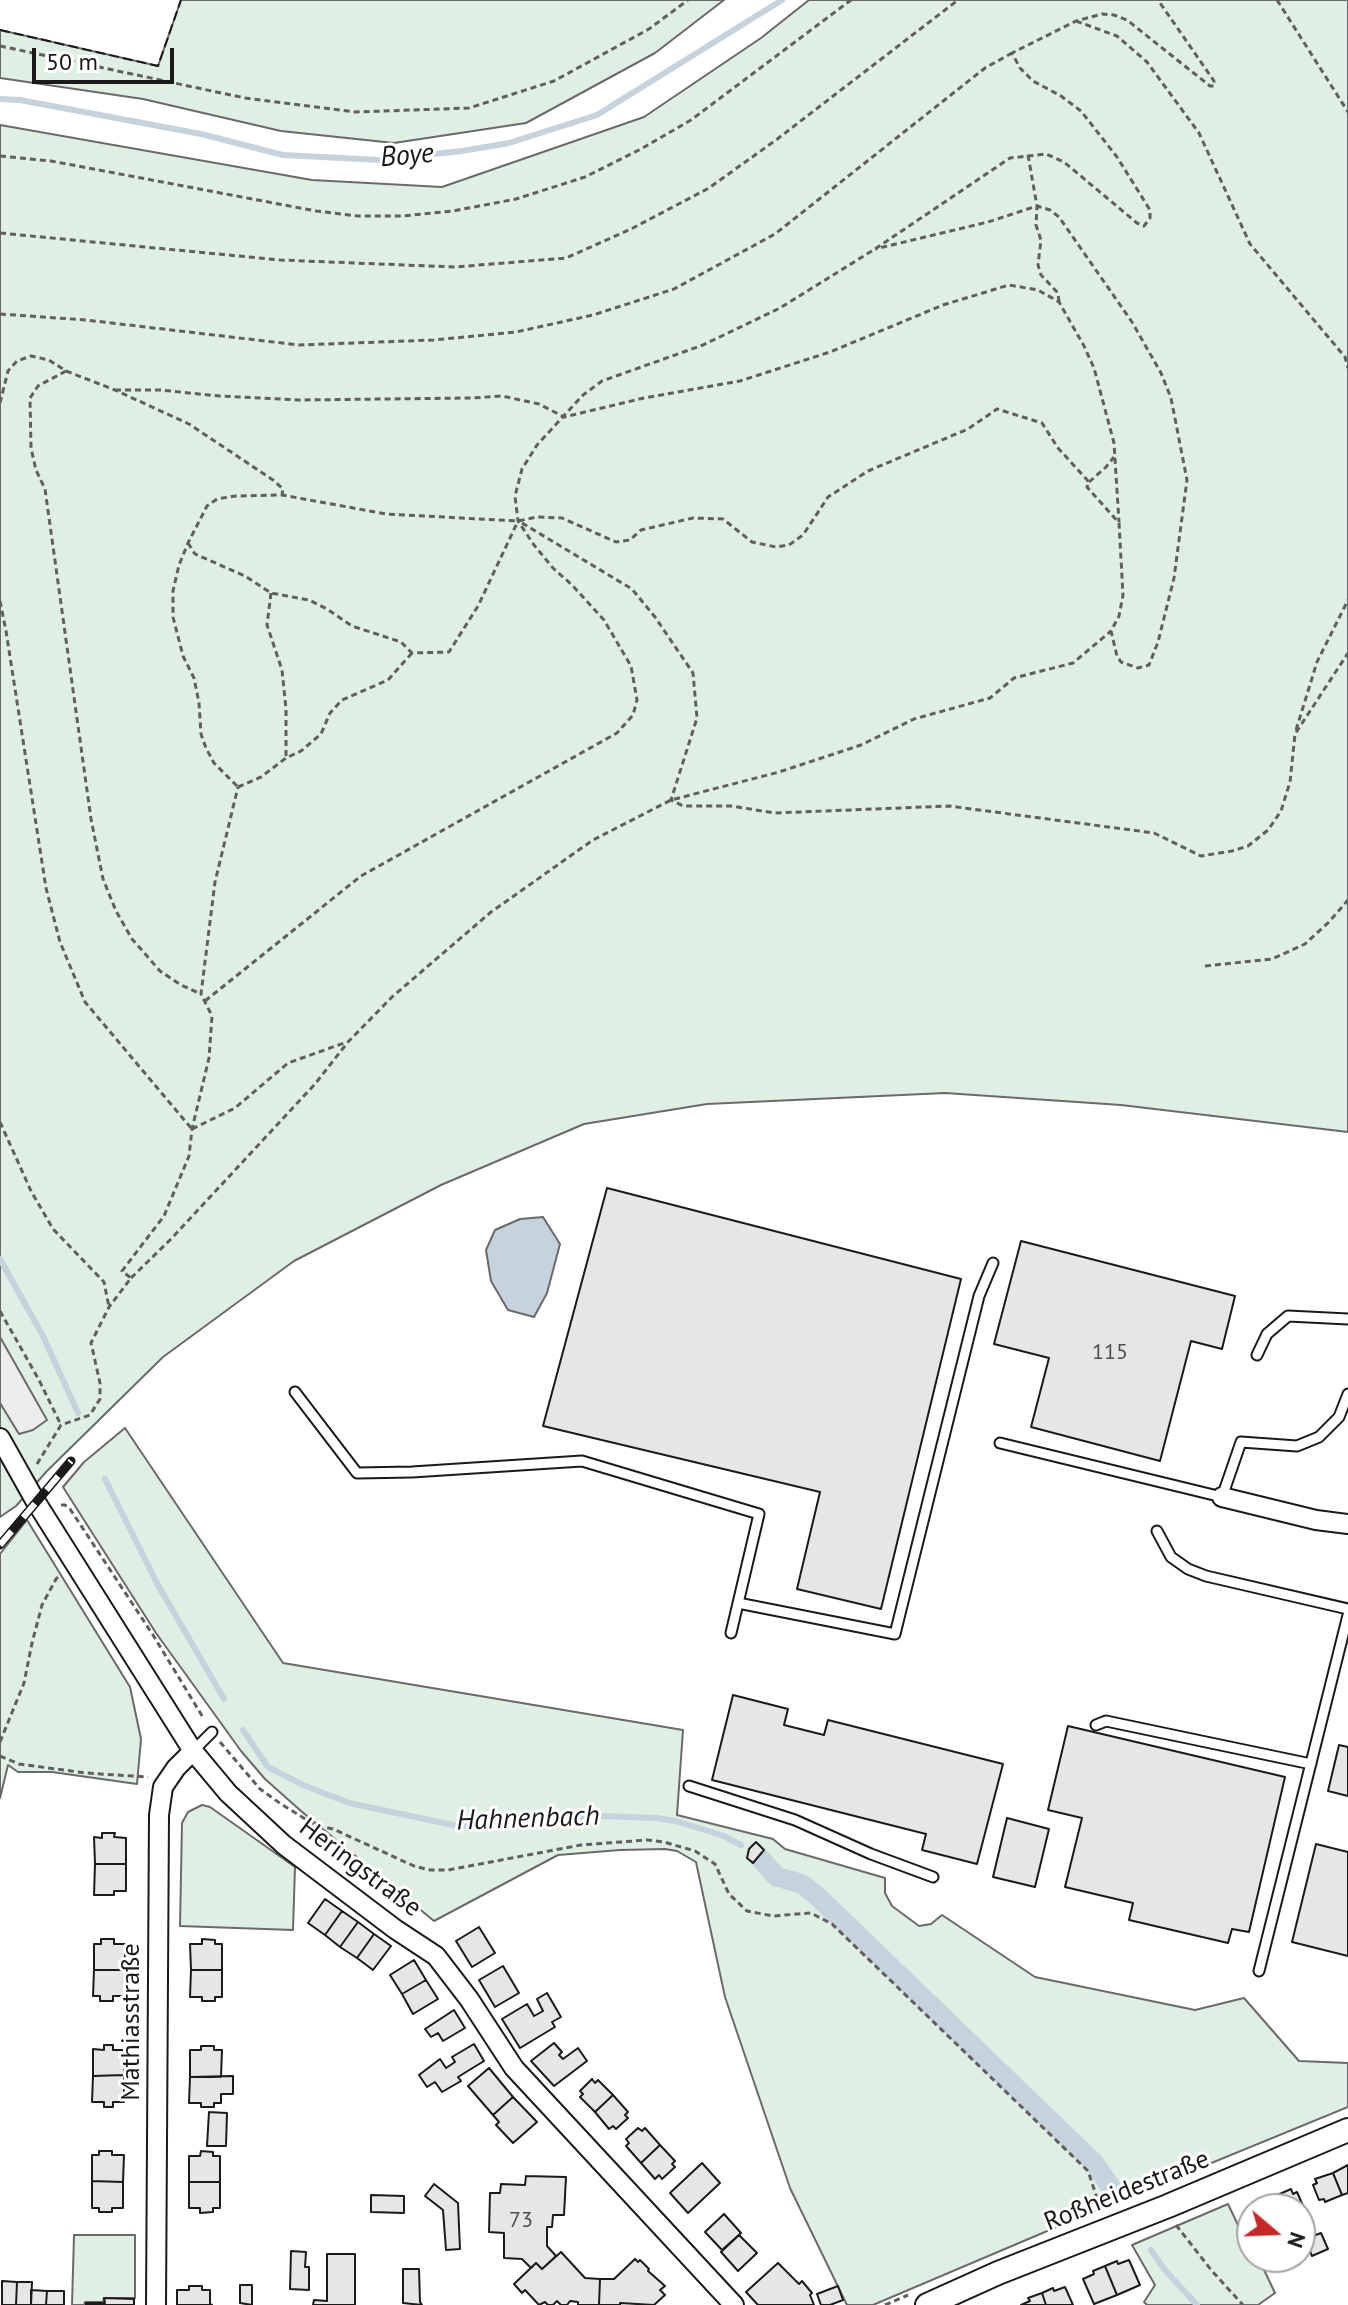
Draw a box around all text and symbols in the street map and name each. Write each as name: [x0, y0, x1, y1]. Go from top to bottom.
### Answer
scale bar: [36, 32, 178, 82]
text: 50 m: [46, 46, 98, 77]
water label: Boye: [379, 137, 435, 175]
house number: 115: [1092, 1340, 1128, 1366]
water label: Hahnenbach: [456, 1800, 600, 1838]
street label: Heringstraße: [293, 1812, 427, 1924]
street label: Mathiasstraße: [116, 1943, 148, 2101]
street label: Roßheidestraße: [1040, 2144, 1214, 2238]
north arrow: [1236, 2193, 1316, 2273]
house number: 73: [509, 2208, 533, 2234]
text: N: [1281, 2229, 1312, 2252]

